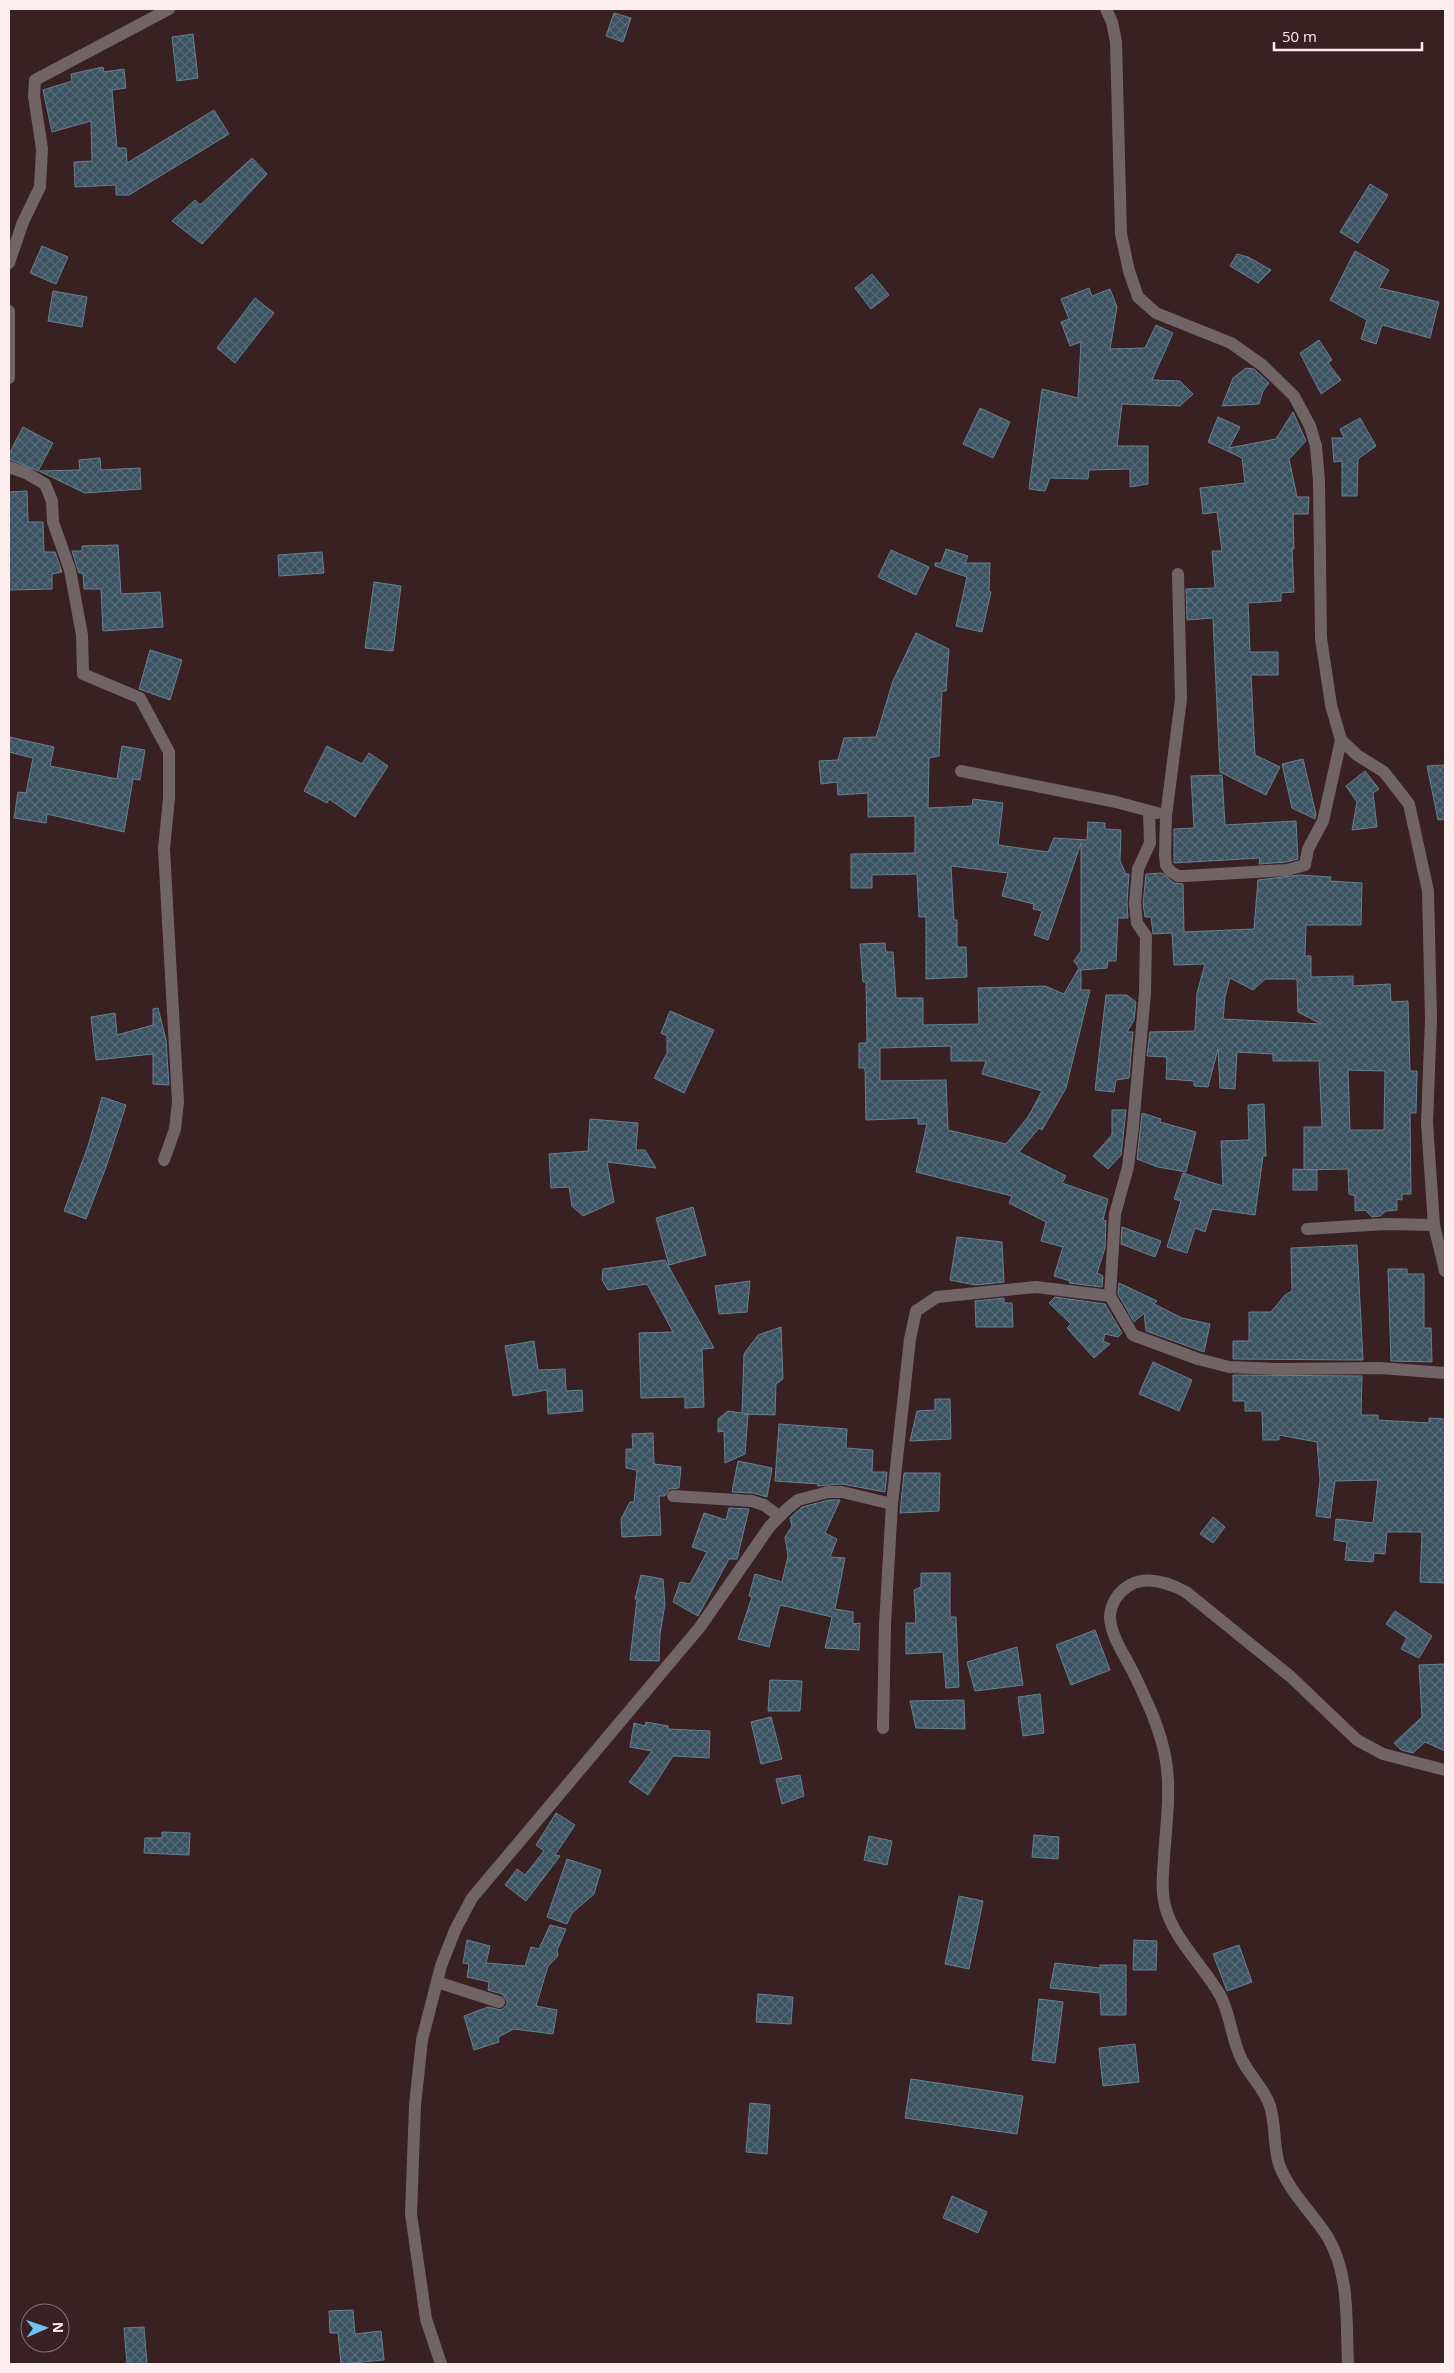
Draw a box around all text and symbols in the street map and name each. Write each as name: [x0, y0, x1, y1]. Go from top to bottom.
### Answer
scale bar: [1274, 20, 1422, 52]
text: 50 m: [1282, 26, 1317, 46]
north arrow: [20, 2303, 70, 2353]
text: N: [49, 2322, 68, 2334]

